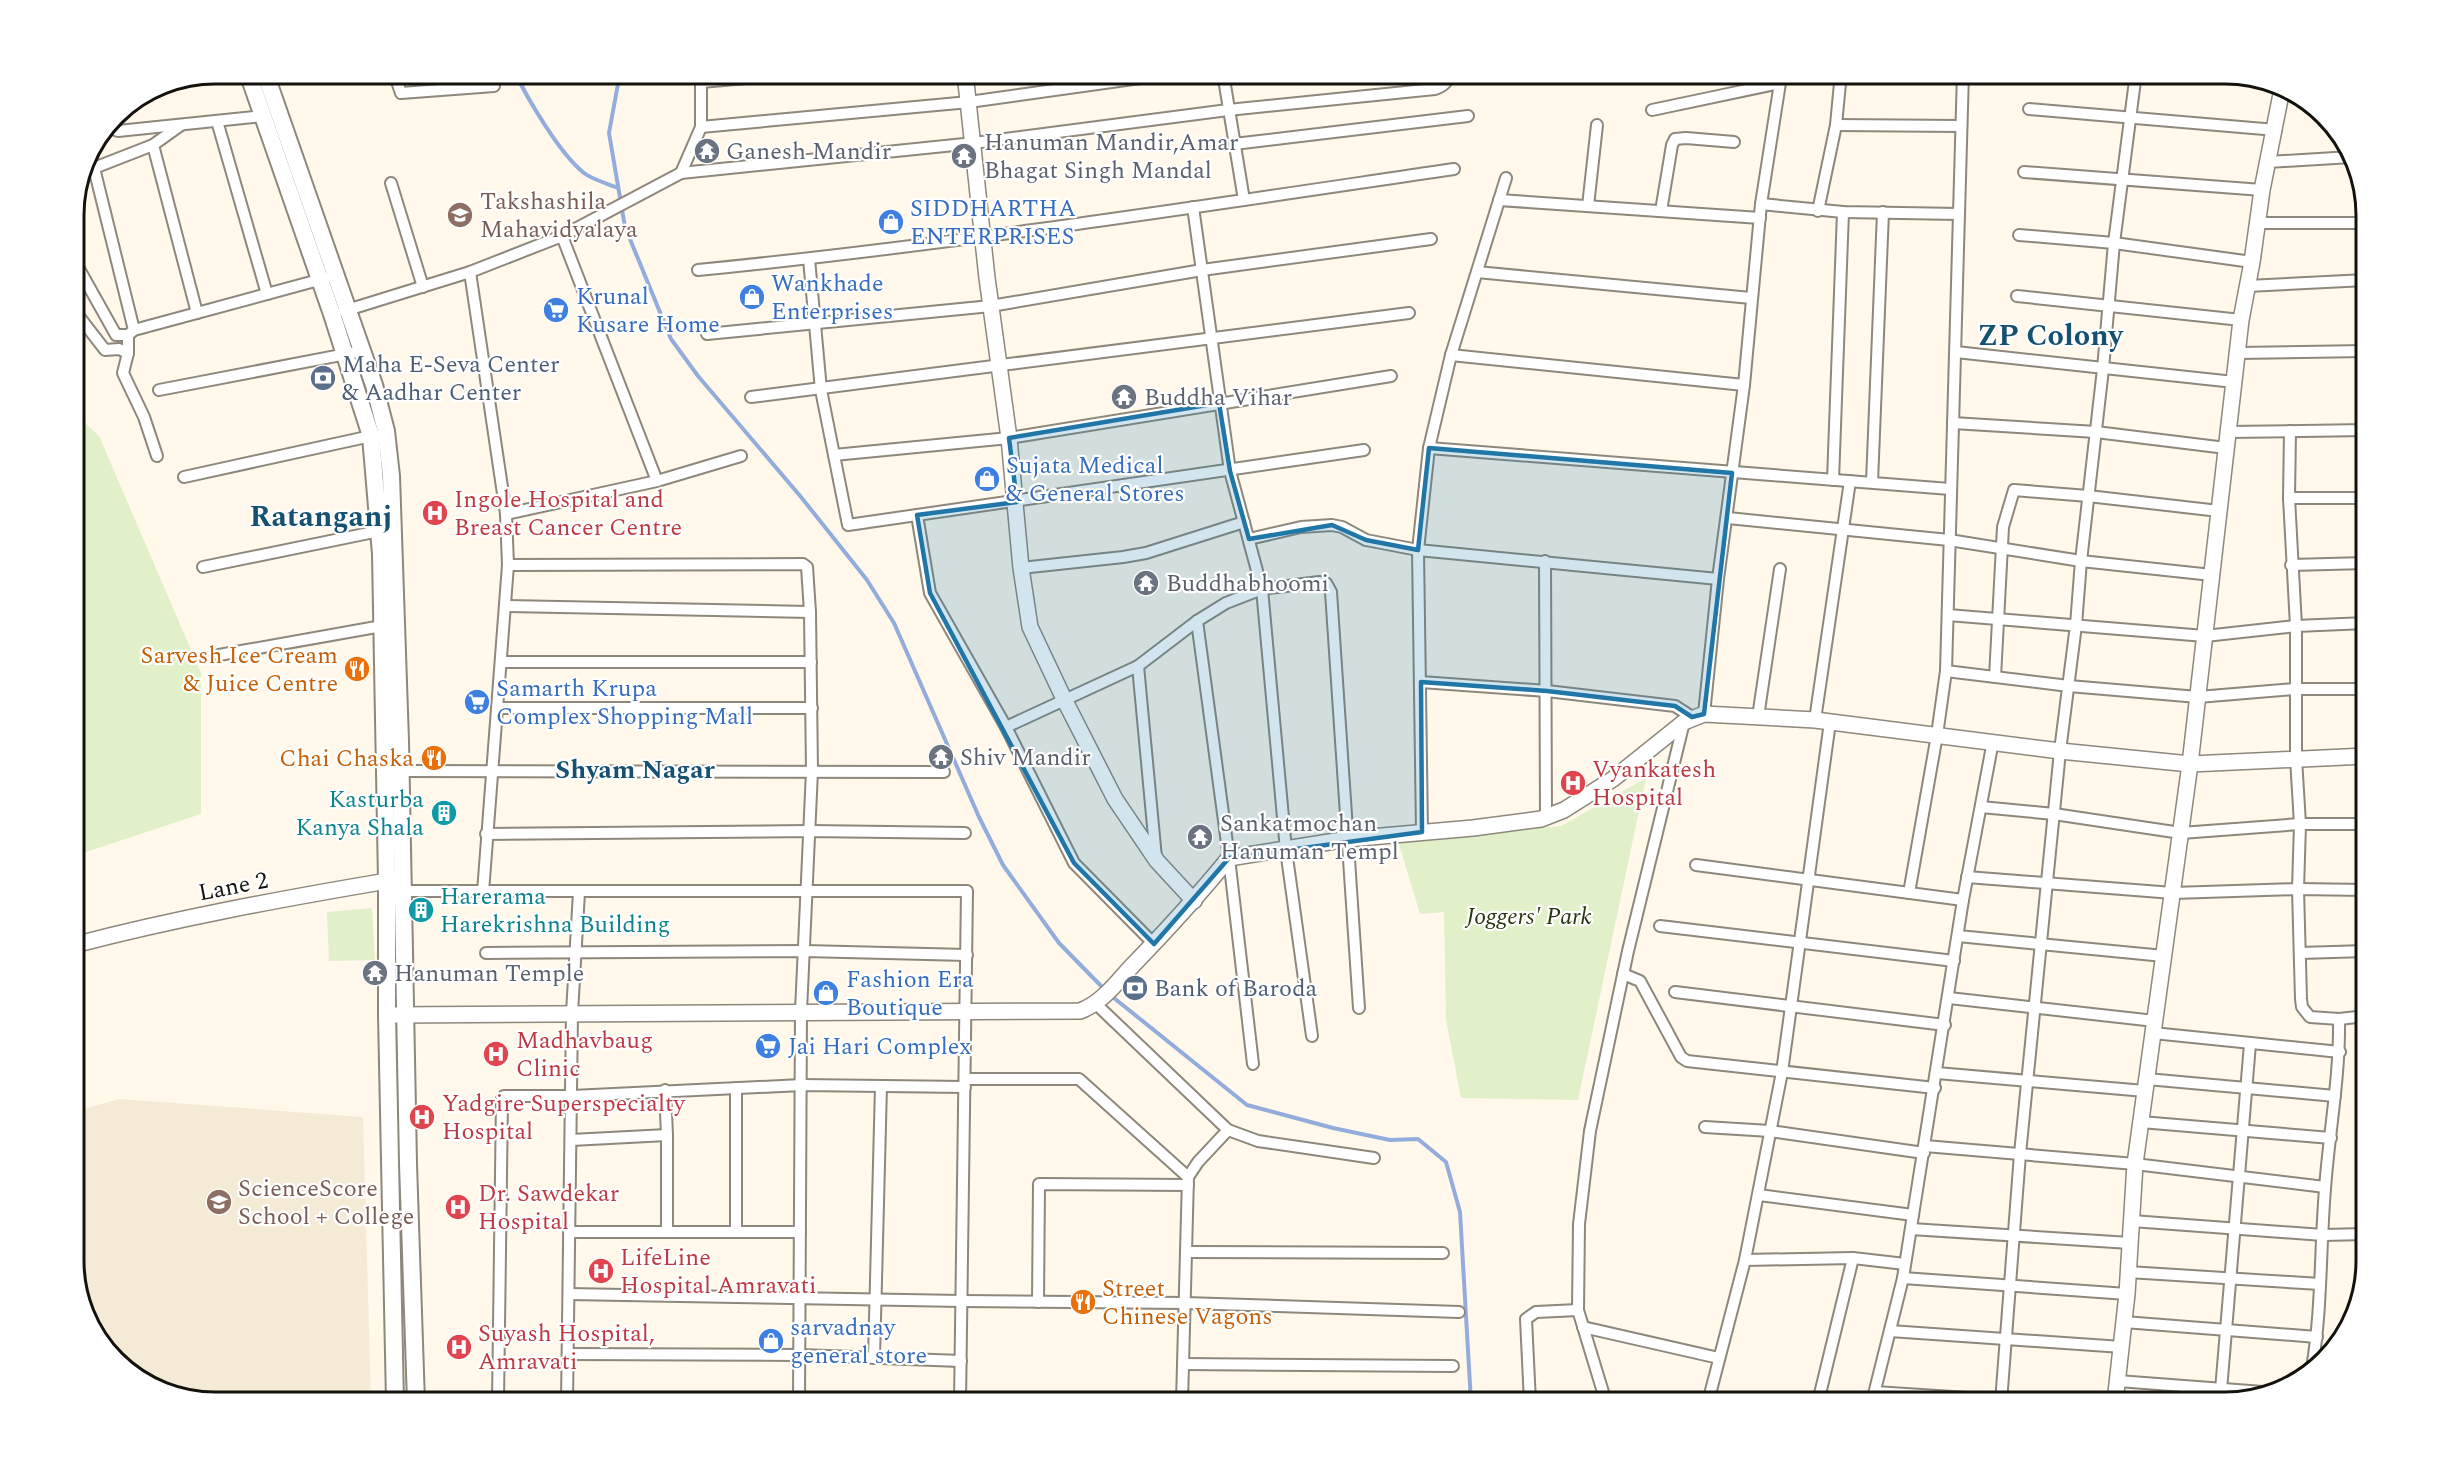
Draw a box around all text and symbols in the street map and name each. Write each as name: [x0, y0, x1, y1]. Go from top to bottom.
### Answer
place label: Hanuman Mandir,Amar Bhagat Singh Mandal: [984, 125, 1239, 189]
place label: Ganesh Mandir: [726, 134, 891, 170]
temple icon: Ganesh Mandir: [692, 136, 722, 166]
temple icon: Hanuman Mandir,Amar Bhagat Singh Mandal: [949, 141, 979, 171]
place label: Takshashila Mahavidyalaya: [480, 184, 638, 248]
place label: SIDDHARTHA ENTERPRISES: [910, 191, 1076, 255]
school or university icon: Takshashila Mahavidyalaya: [445, 200, 475, 230]
shop icon: SIDDHARTHA ENTERPRISES: [876, 207, 906, 237]
place label: Wankhade Enterprises: [771, 266, 893, 330]
place label: Krunal Kusare Home: [576, 279, 720, 343]
shop icon: Wankhade Enterprises: [737, 282, 767, 312]
supermarket icon: Krunal Kusare Home: [541, 295, 571, 325]
district label: ZP Colony: [1977, 313, 2125, 359]
place label: Maha E-Seva Center & Aadhar Center: [342, 347, 560, 411]
bank icon: Maha E-Seva Center & Aadhar Center: [308, 363, 338, 393]
place label: Buddha Vihar: [1144, 380, 1292, 416]
temple icon: Buddha Vihar: [1109, 382, 1139, 412]
place label: Sujata Medical & General Stores: [1006, 448, 1185, 512]
shop icon: Sujata Medical & General Stores: [972, 464, 1002, 494]
place label: Ingole Hospital and Breast Cancer Centre: [454, 482, 682, 546]
district label: Ratanganj: [250, 494, 392, 540]
hospital icon: Ingole Hospital and Breast Cancer Centre: [420, 498, 450, 528]
place label: Buddhabhoomi: [1166, 566, 1329, 602]
temple icon: Buddhabhoomi: [1131, 568, 1161, 598]
place label: Sarvesh Ice Cream & Juice Centre: [141, 638, 338, 702]
restaurant icon: Sarvesh Ice Cream & Juice Centre: [342, 654, 372, 684]
place label: Samarth Krupa Complex Shopping Mall: [496, 671, 753, 735]
supermarket icon: Samarth Krupa Complex Shopping Mall: [462, 687, 492, 717]
place label: Shiv Mandir: [960, 740, 1091, 776]
place label: Chai Chaska: [279, 741, 414, 777]
temple icon: Shiv Mandir: [926, 742, 956, 772]
restaurant icon: Chai Chaska: [419, 743, 449, 773]
district label: Shyam Nagar: [555, 750, 716, 790]
place label: Vyankatesh Hospital: [1592, 752, 1716, 816]
hospital icon: Vyankatesh Hospital: [1558, 768, 1588, 798]
place label: Kasturba Kanya Shala: [296, 782, 424, 846]
building icon: Kasturba Kanya Shala: [429, 798, 459, 828]
place label: Sankatmochan Hanuman Templ: [1220, 806, 1399, 870]
temple icon: Sankatmochan Hanuman Templ: [1185, 822, 1215, 852]
street label: Lane 2: [195, 863, 271, 911]
place label: Harerama Harekrishna Building: [440, 879, 670, 943]
building icon: Harerama Harekrishna Building: [406, 895, 436, 925]
park label: Joggers' Park: [1464, 899, 1592, 935]
place label: Hanuman Temple: [394, 956, 584, 992]
temple icon: Hanuman Temple: [360, 958, 390, 988]
place label: Fashion Era Boutique: [846, 962, 974, 1026]
place label: Bank of Baroda: [1154, 971, 1318, 1007]
bank icon: Bank of Baroda: [1120, 973, 1150, 1003]
shop icon: Fashion Era Boutique: [811, 978, 841, 1008]
place label: Madhavbaug Clinic: [516, 1023, 653, 1087]
place label: Jai Hari Complex: [788, 1029, 971, 1065]
supermarket icon: Jai Hari Complex: [753, 1031, 783, 1061]
hospital icon: Madhavbaug Clinic: [481, 1039, 511, 1069]
place label: Yadgire Superspecialty Hospital: [442, 1086, 686, 1150]
hospital icon: Yadgire Superspecialty Hospital: [407, 1102, 437, 1132]
place label: ScienceScore School + College: [238, 1171, 414, 1235]
place label: Dr. Sawdekar Hospital: [478, 1176, 619, 1240]
school or university icon: ScienceScore School + College: [204, 1187, 234, 1217]
hospital icon: Dr. Sawdekar Hospital: [443, 1192, 473, 1222]
place label: LifeLine Hospital Amravati: [620, 1240, 816, 1304]
hospital icon: LifeLine Hospital Amravati: [586, 1256, 616, 1286]
place label: Street Chinese Vagons: [1102, 1271, 1273, 1335]
restaurant icon: Street Chinese Vagons: [1068, 1287, 1098, 1317]
place label: sarvadnay general store: [790, 1310, 927, 1374]
place label: Suyash Hospital, Amravati: [478, 1316, 655, 1380]
shop icon: sarvadnay general store: [756, 1326, 786, 1356]
hospital icon: Suyash Hospital, Amravati: [444, 1332, 474, 1362]

